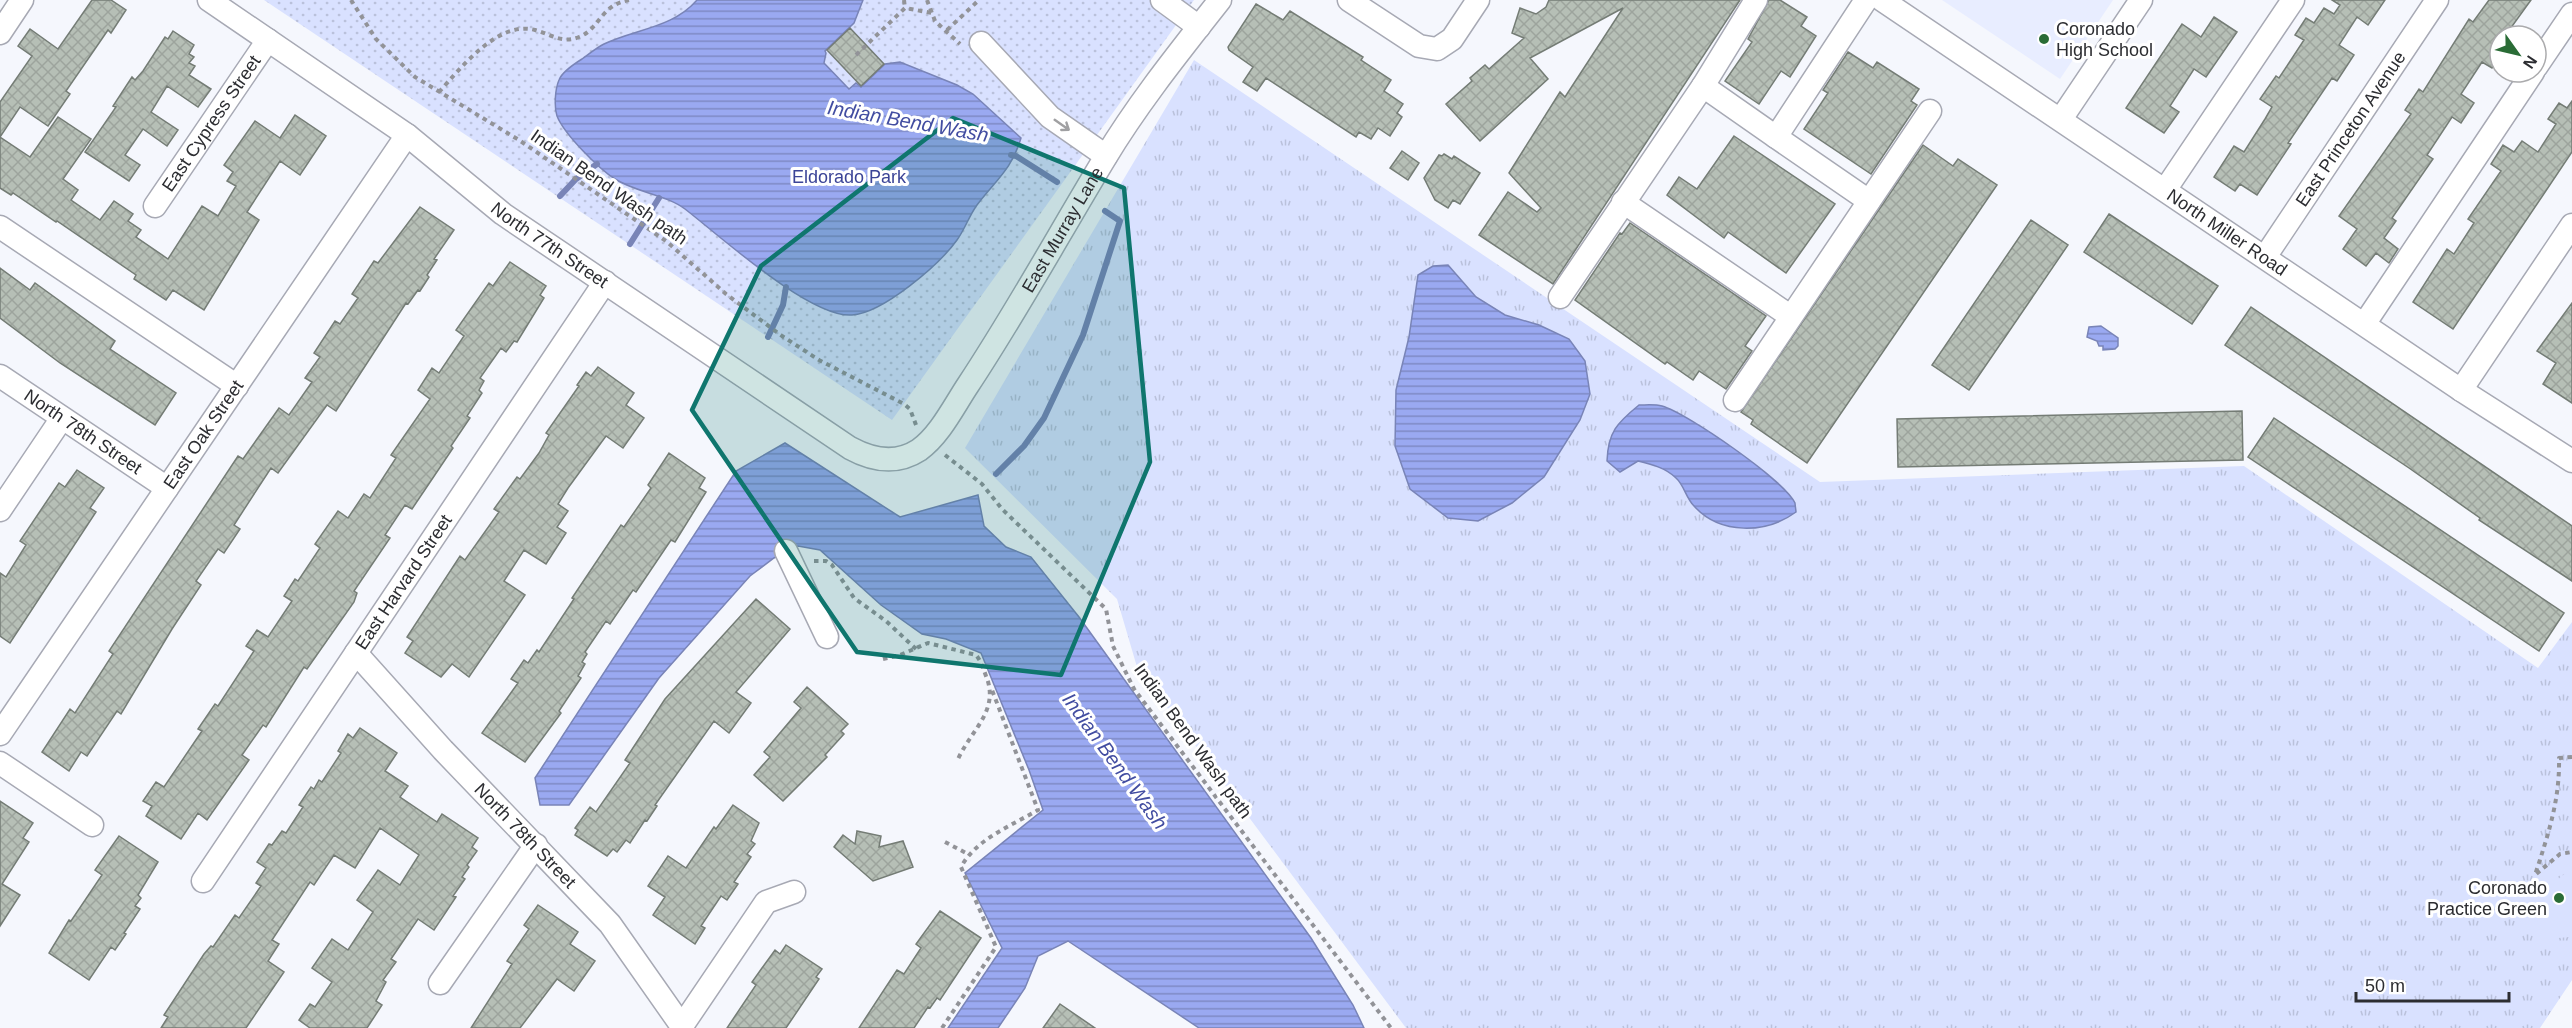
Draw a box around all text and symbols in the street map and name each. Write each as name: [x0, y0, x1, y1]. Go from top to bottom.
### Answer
place label: Coronado High School: [2056, 19, 2153, 60]
north arrow: [2488, 24, 2548, 84]
marker: Coronado High School: [2037, 32, 2051, 46]
street label: East Princeton Avenue: [2292, 48, 2410, 210]
street label: East Cypress Street: [158, 51, 265, 195]
text: N: [2520, 53, 2540, 72]
water label: Indian Bend Wash: [826, 96, 990, 146]
one-way arrow: [1053, 119, 1070, 131]
street label: Indian Bend Wash path: [527, 125, 691, 249]
street label: East Murray Lane: [1018, 163, 1107, 296]
park label: Eldorado Park: [792, 167, 907, 187]
street label: North Miller Road: [2163, 185, 2291, 280]
street label: North 77th Street: [487, 198, 612, 292]
street label: East Oak Street: [159, 376, 247, 493]
street label: North 78th Street: [21, 385, 146, 478]
street label: East Harvard Street: [351, 511, 456, 653]
street label: Indian Bend Wash path: [1130, 660, 1256, 822]
water label: Indian Bend Wash: [1058, 689, 1172, 833]
street label: North 78th Street: [470, 779, 580, 892]
place label: Coronado Practice Green: [2427, 878, 2547, 919]
marker: Coronado Practice Green: [2552, 891, 2566, 905]
scale bar: [2356, 965, 2509, 1003]
text: 50 m: [2365, 976, 2405, 996]

